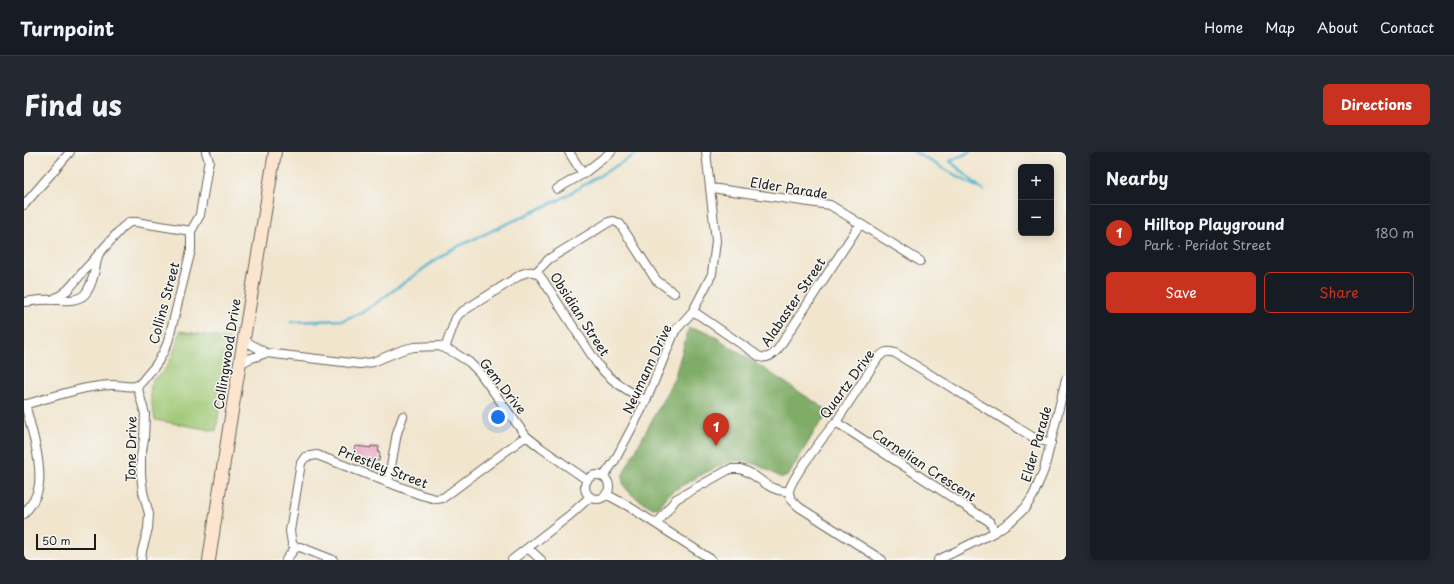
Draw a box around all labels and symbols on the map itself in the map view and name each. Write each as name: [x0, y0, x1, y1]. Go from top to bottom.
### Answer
street label: Elder Parade: [749, 172, 829, 203]
street label: Alabaster Street: [756, 254, 829, 350]
street label: Collins Street: [143, 260, 184, 346]
street label: Obsidian Street: [546, 268, 615, 359]
street label: Collingwood Drive: [208, 297, 245, 411]
street label: Neumann Drive: [617, 321, 676, 417]
street label: Quartz Drive: [815, 345, 878, 422]
street label: Gem Drive: [475, 354, 531, 418]
street label: Elder Parade: [1016, 404, 1055, 484]
your location: [488, 407, 508, 427]
pin: 1: [703, 413, 729, 446]
street label: Tone Drive: [120, 416, 141, 482]
street label: Carnelian Crescent: [868, 424, 980, 505]
street label: Priestley Street: [336, 441, 431, 492]
scale bar: [36, 532, 96, 551]

